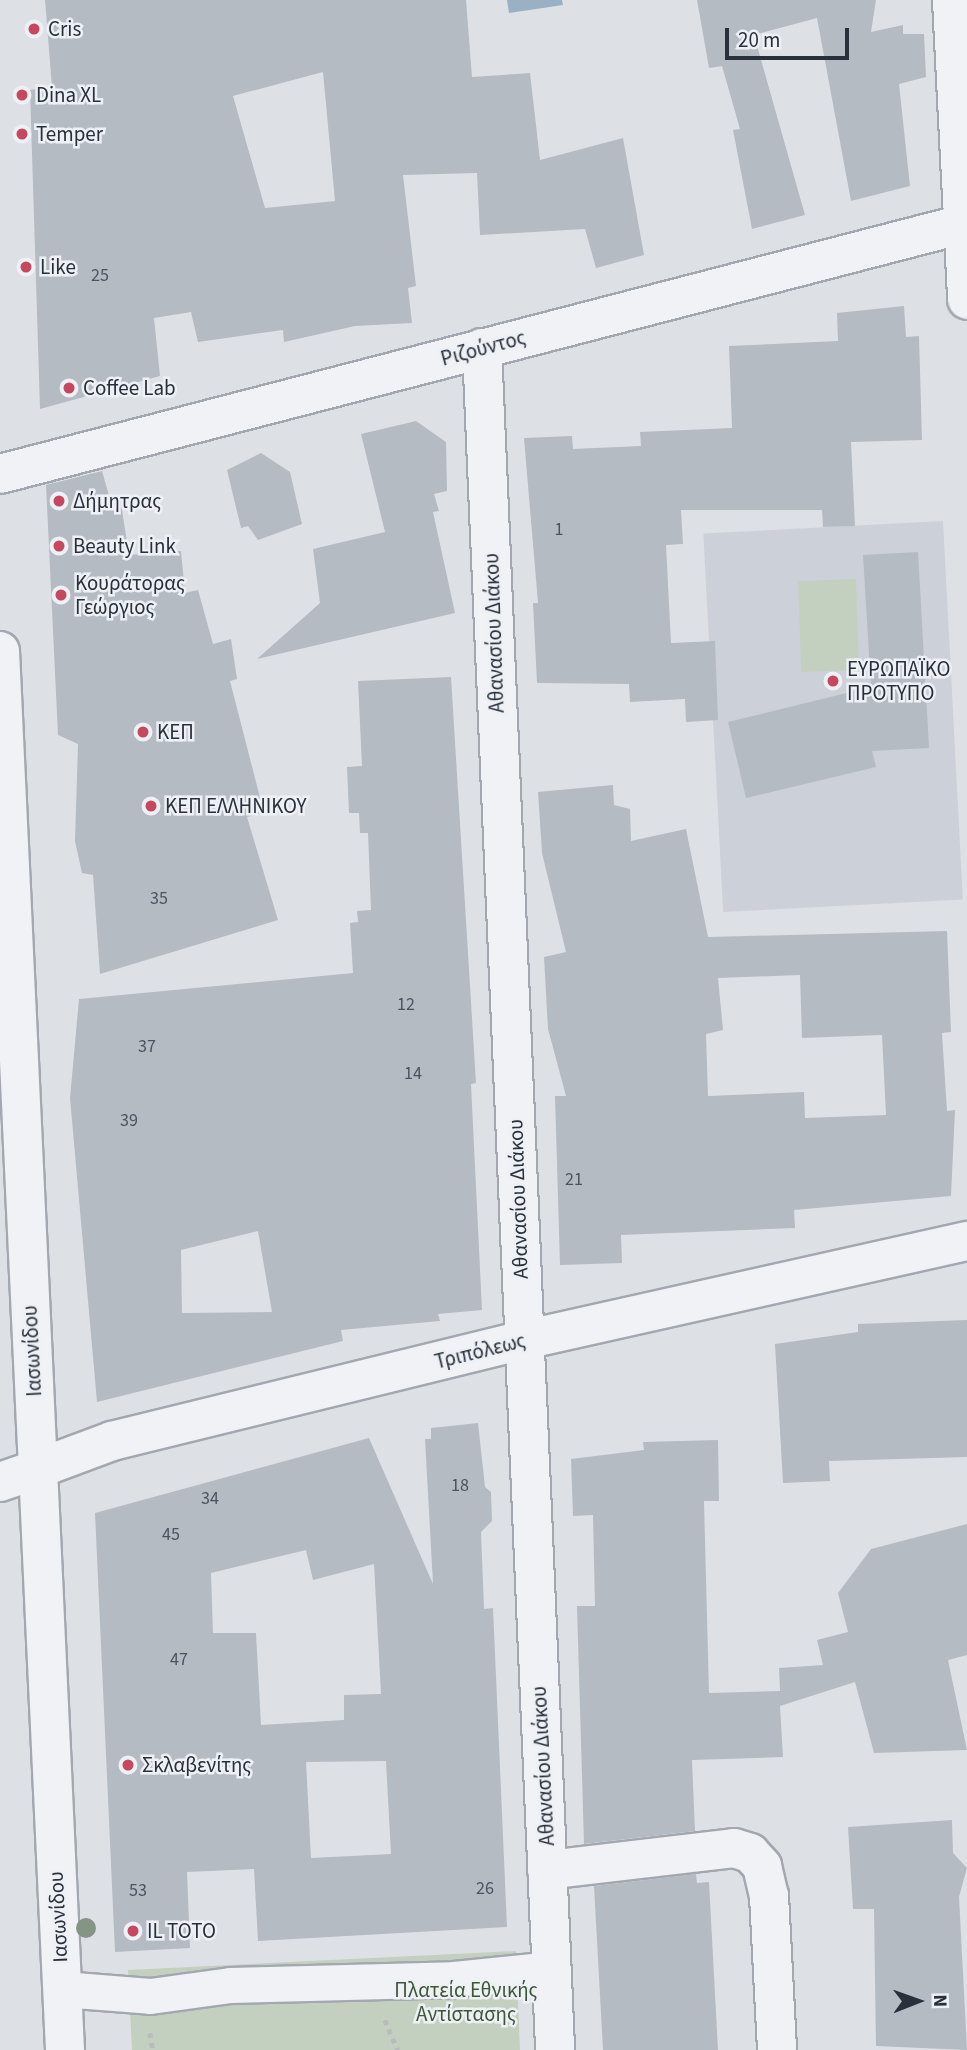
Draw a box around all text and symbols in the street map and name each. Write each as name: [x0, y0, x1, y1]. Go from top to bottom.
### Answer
scale bar: [729, 14, 853, 58]
place label: Cris: [48, 16, 81, 42]
marker: Cris: [26, 21, 42, 37]
text: 20 m: [738, 25, 780, 55]
place label: Dina XL: [36, 82, 101, 108]
marker: Dina XL: [14, 87, 30, 103]
place label: Temper: [36, 121, 103, 147]
marker: Temper: [14, 126, 30, 142]
place label: Like: [40, 254, 76, 280]
marker: Like: [18, 259, 34, 275]
house number: 25: [91, 265, 109, 287]
street label: Ριζούντος: [438, 325, 528, 371]
place label: Coffee Lab: [83, 375, 176, 401]
marker: Coffee Lab: [61, 380, 77, 396]
place label: Δήμητρας: [73, 488, 161, 514]
marker: Δήμητρας: [51, 493, 67, 509]
house number: 1: [555, 519, 563, 541]
place label: Beauty Link: [73, 533, 176, 559]
marker: Beauty Link: [51, 538, 67, 554]
street label: Αθανασίου Διάκου: [479, 553, 509, 713]
place label: Κουράτορας Γεώργιος: [75, 570, 185, 620]
marker: Κουράτορας Γεώργιος: [53, 587, 69, 603]
place label: ΕΥΡΩΠΑΪΚΟ ΠΡΟΤΥΠΟ: [847, 656, 950, 706]
marker: ΕΥΡΩΠΑΪΚΟ ΠΡΟΤΥΠΟ: [825, 673, 841, 689]
place label: ΚΕΠ: [157, 719, 194, 745]
marker: ΚΕΠ: [135, 724, 151, 740]
place label: ΚΕΠ ΕΛΛΗΝΙΚΟΥ: [165, 793, 307, 819]
marker: ΚΕΠ ΕΛΛΗΝΙΚΟΥ: [143, 798, 159, 814]
house number: 35: [150, 888, 168, 910]
house number: 12: [397, 994, 415, 1016]
house number: 37: [138, 1036, 156, 1058]
house number: 14: [404, 1063, 422, 1085]
house number: 39: [120, 1110, 138, 1132]
street label: Αθανασίου Διάκου: [503, 1119, 533, 1279]
house number: 21: [565, 1169, 583, 1191]
street label: Ιασωνίδου: [17, 1305, 47, 1397]
street label: Τριπόλεως: [432, 1328, 528, 1374]
house number: 18: [451, 1475, 469, 1497]
house number: 34: [201, 1488, 219, 1510]
house number: 45: [162, 1524, 180, 1546]
house number: 47: [170, 1649, 188, 1671]
street label: Αθανασίου Διάκου: [526, 1685, 560, 1847]
place label: Σκλαβενίτης: [142, 1752, 251, 1778]
marker: Σκλαβενίτης: [120, 1757, 136, 1773]
street label: Ιασωνίδου: [43, 1871, 73, 1963]
house number: 26: [476, 1878, 494, 1900]
house number: 53: [129, 1880, 147, 1902]
place label: IL TOTO: [147, 1918, 216, 1944]
marker: IL TOTO: [125, 1923, 141, 1939]
north arrow: [883, 1966, 953, 2036]
park label: Πλατεία Εθνικής Αντίστασης: [394, 1977, 538, 2027]
text: N: [926, 1994, 953, 2007]

